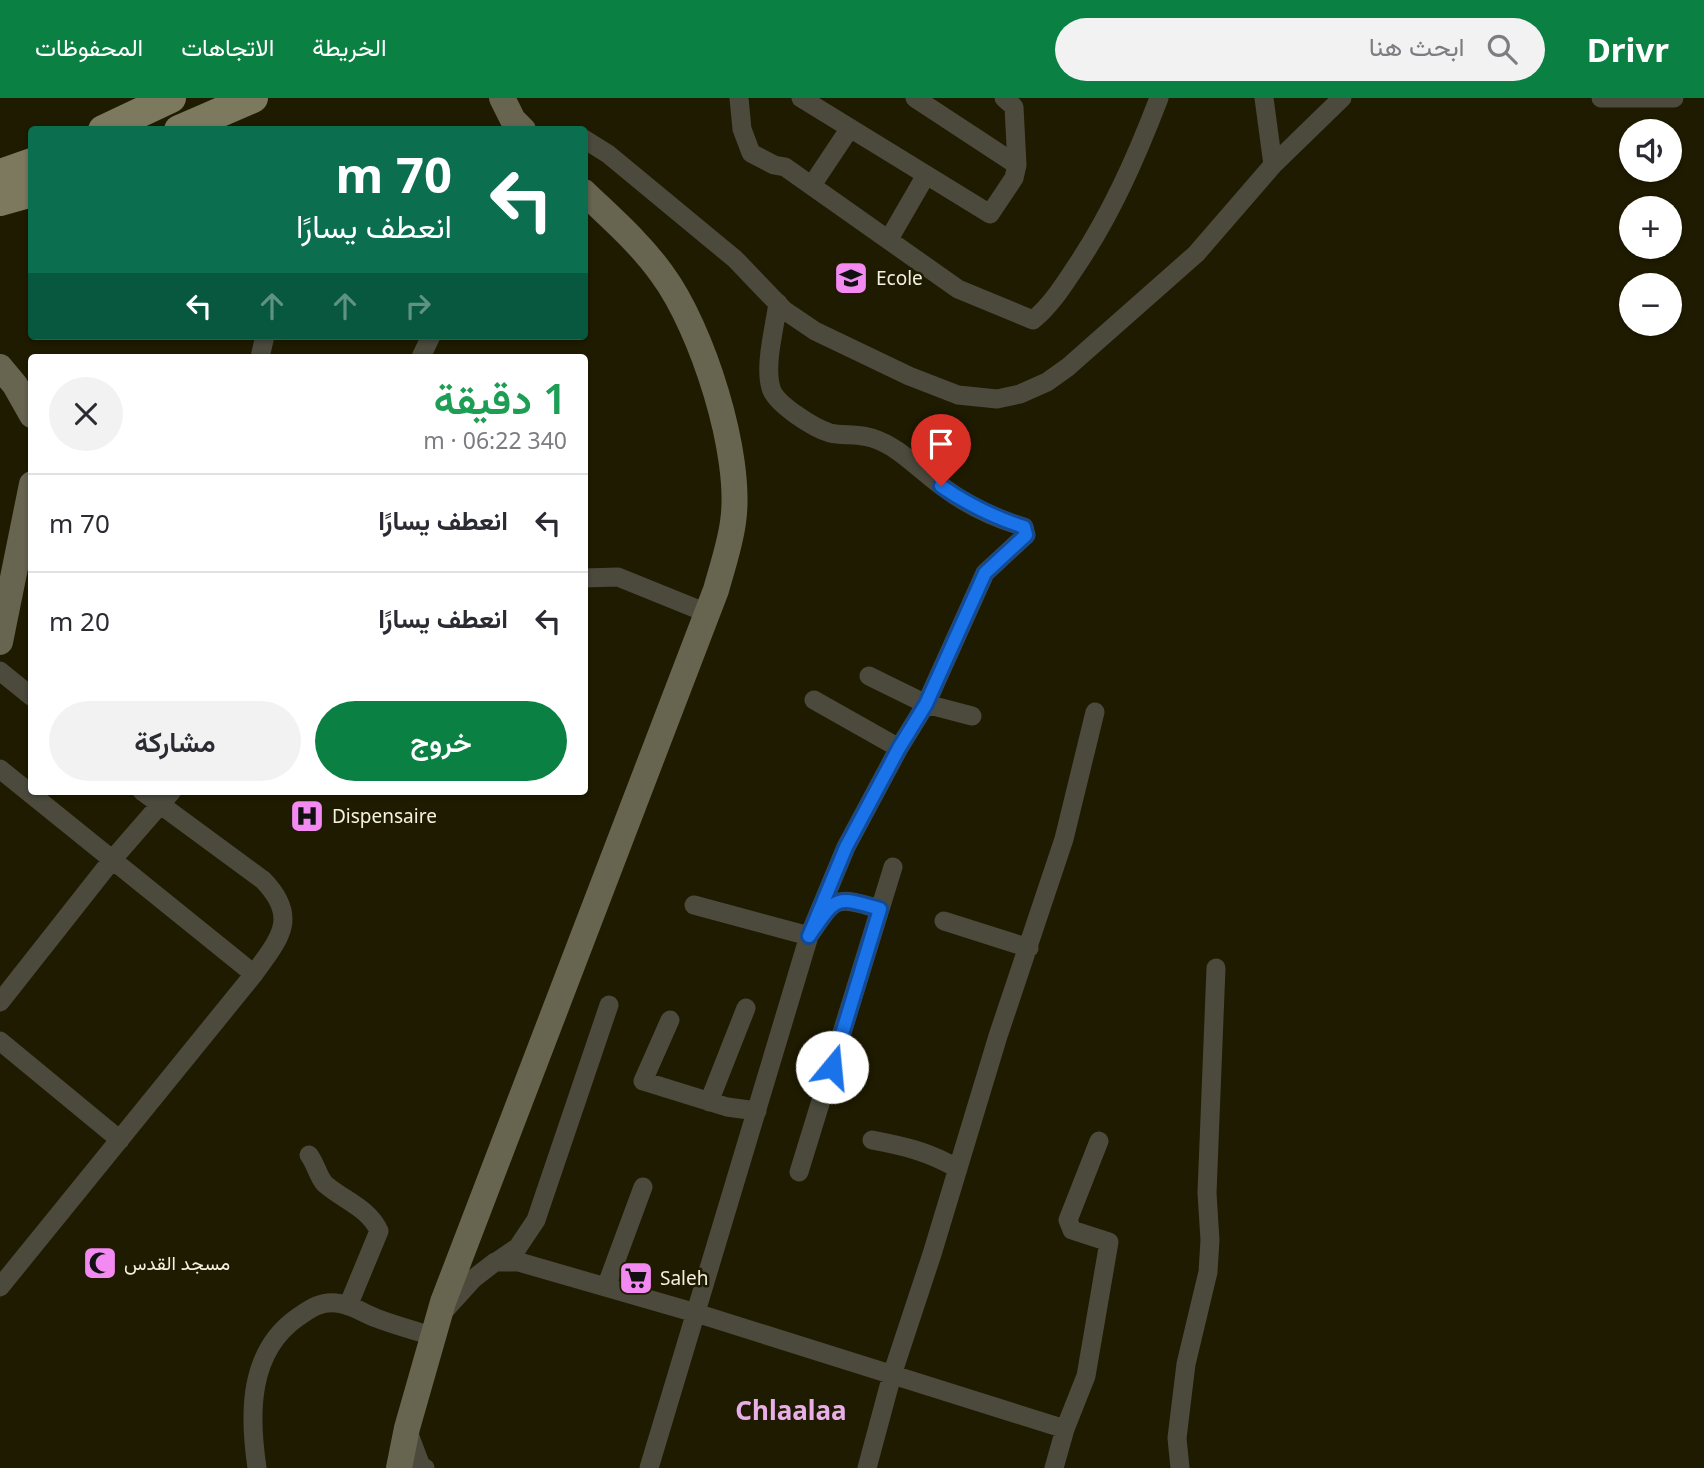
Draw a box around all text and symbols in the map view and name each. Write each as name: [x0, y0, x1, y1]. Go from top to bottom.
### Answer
search box: [1055, 18, 1545, 81]
text: Drivr: [1587, 27, 1669, 72]
text: ابحث هنا: [1369, 28, 1465, 64]
text: المحفوظات: [35, 30, 143, 63]
text: الاتجاهات: [181, 30, 274, 63]
text: الخريطة: [312, 30, 387, 63]
icon: search: [1483, 30, 1521, 68]
map controls: [1619, 119, 1682, 336]
button: sound: [1619, 119, 1682, 182]
text: 70 m: [335, 141, 452, 207]
icon: left: [476, 154, 567, 245]
button: +: [1619, 196, 1682, 259]
text: انعطف يسارًا: [296, 204, 452, 247]
school or university icon: Ecole: [832, 259, 870, 297]
place label: Ecole: [876, 265, 923, 291]
button: −: [1619, 273, 1682, 336]
icon: left: [180, 287, 218, 325]
icon: ahead: [253, 287, 291, 325]
icon: ahead: [326, 287, 364, 325]
icon: right: [399, 287, 437, 325]
text: 1 دقيقة: [433, 369, 567, 426]
button: close: [49, 377, 123, 451]
pin: [911, 414, 971, 486]
text: 340 m · 06:22: [423, 424, 567, 456]
icon: arrive: [922, 425, 960, 463]
text: انعطف يسارًا: [378, 502, 508, 538]
icon: left: [529, 504, 567, 542]
text: 70 m: [49, 505, 110, 541]
text: انعطف يسارًا: [378, 600, 508, 636]
icon: left: [529, 602, 567, 640]
text: 20 m: [49, 603, 110, 639]
button: مشاركة: [49, 701, 301, 781]
button: خروج: [315, 701, 567, 781]
hospital icon: Dispensaire: [288, 797, 326, 835]
place label: Dispensaire: [332, 803, 437, 829]
position arrow: [795, 1030, 869, 1104]
mosque icon: مسجد القدس: [81, 1244, 119, 1282]
place label: مسجد القدس: [124, 1250, 230, 1276]
supermarket icon: Saleh: [617, 1259, 655, 1297]
place label: Saleh: [660, 1265, 708, 1291]
district label: Chlaalaa: [735, 1392, 847, 1428]

